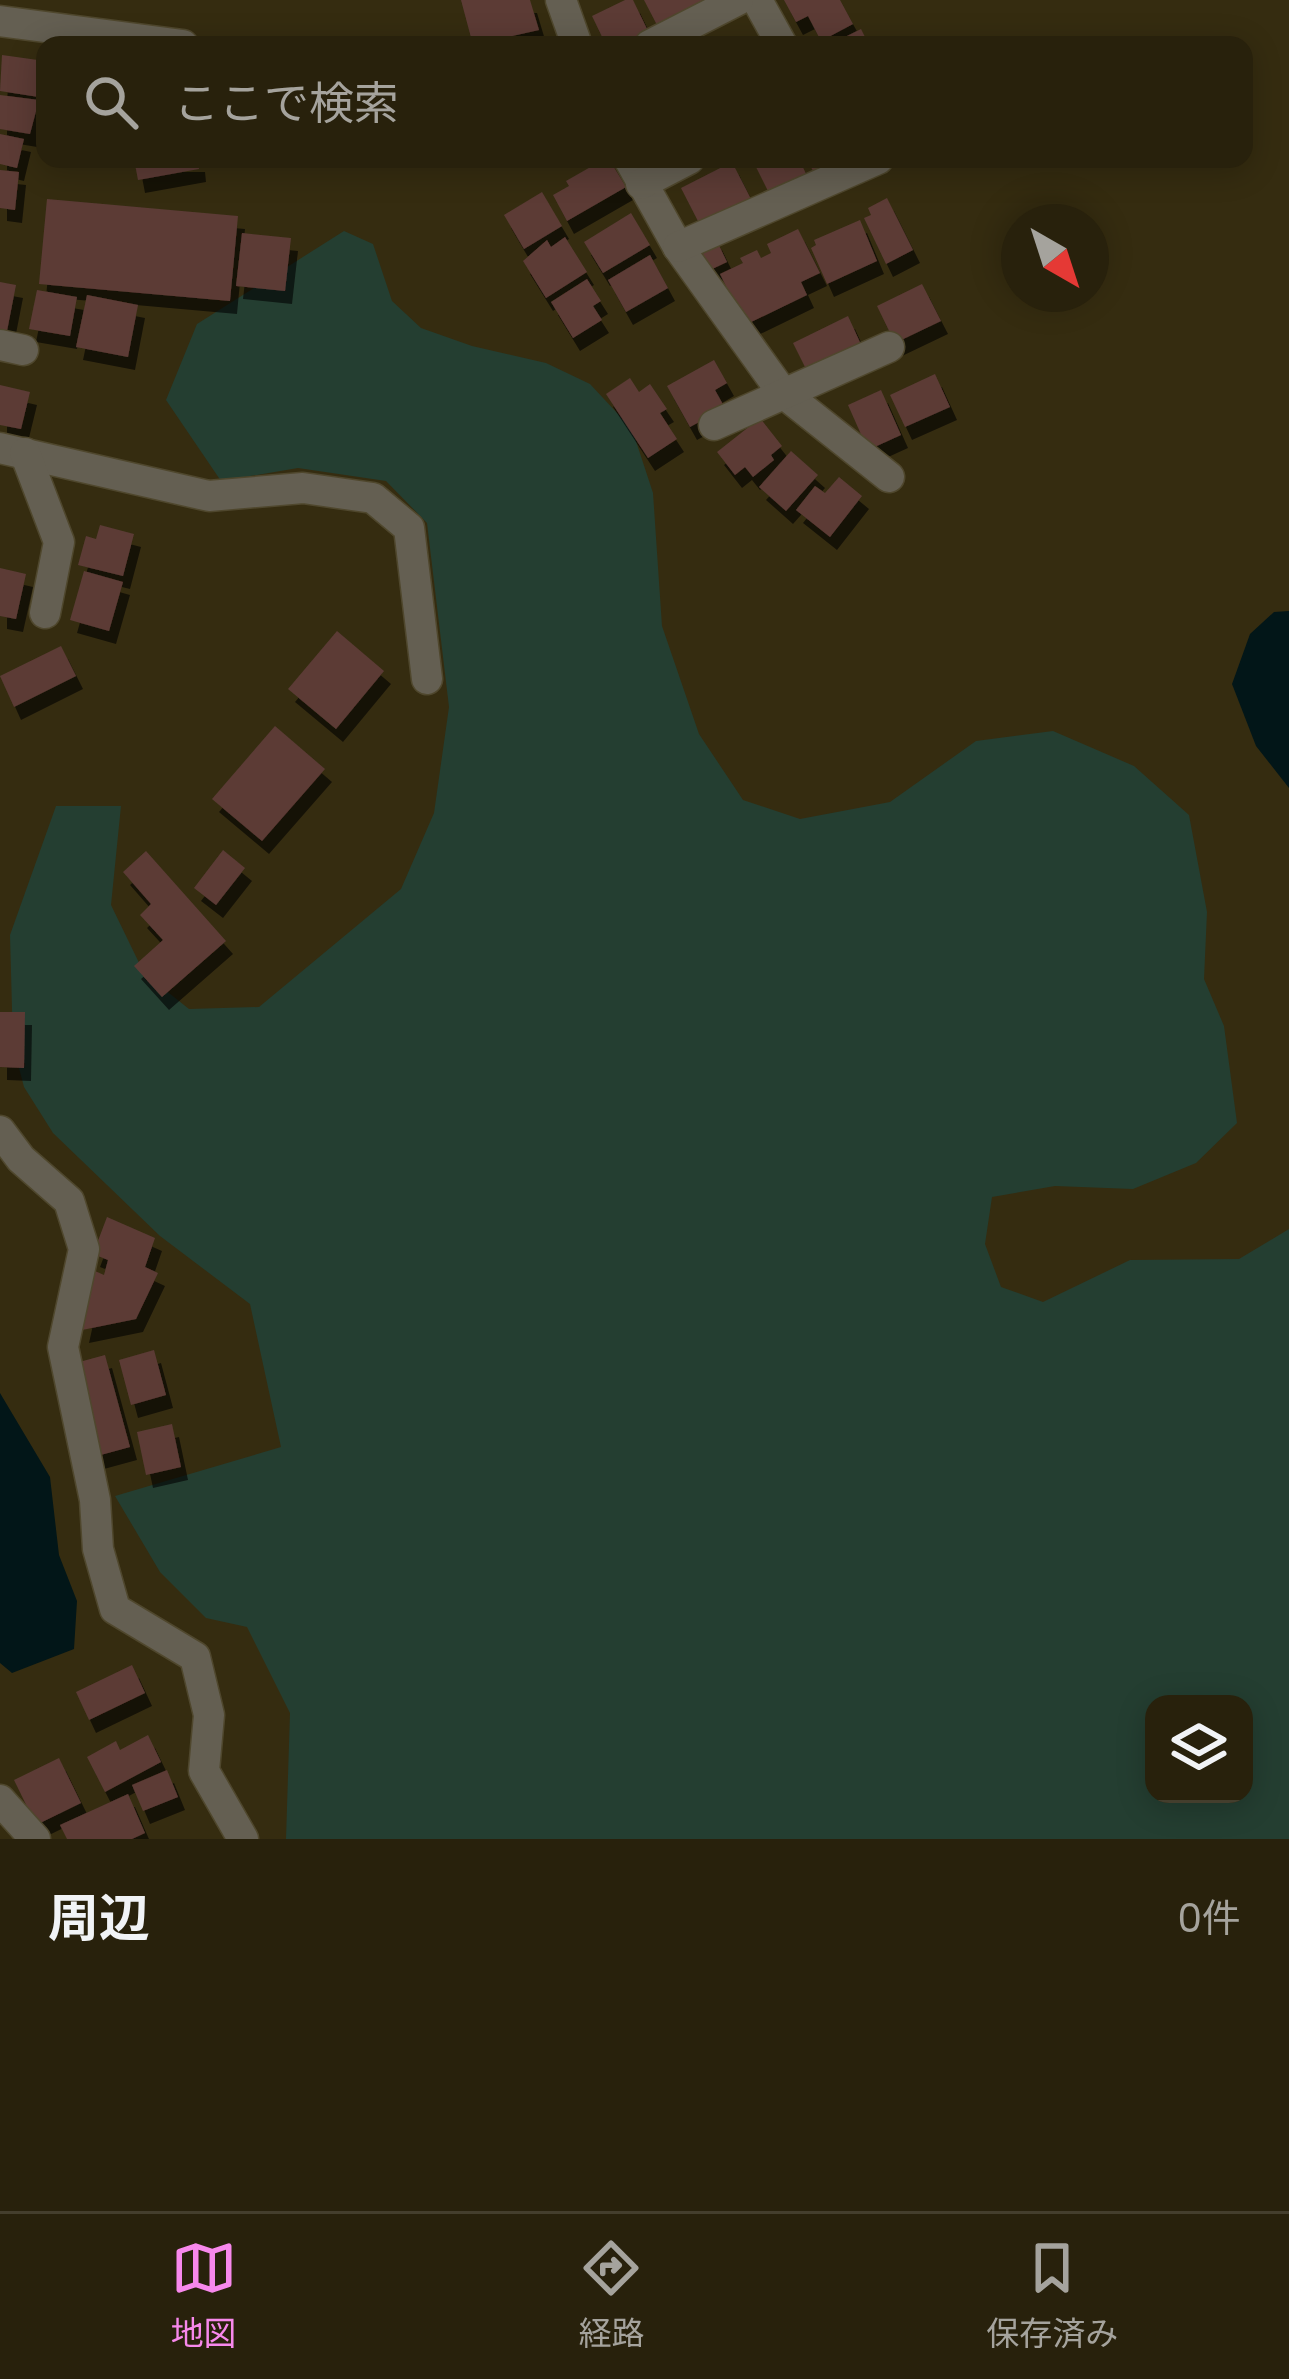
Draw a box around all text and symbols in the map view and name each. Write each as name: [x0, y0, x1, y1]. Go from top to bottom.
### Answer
search box: [36, 36, 1253, 168]
icon: search: [78, 69, 144, 135]
text: ここで検索: [174, 72, 399, 135]
north arrow: [1001, 204, 1109, 312]
map controls: [1145, 1695, 1253, 1803]
button: layers: [1145, 1695, 1253, 1803]
text: 周辺: [48, 1882, 150, 1954]
text: 0件: [1178, 1891, 1241, 1946]
tab: 地図: [171, 2235, 237, 2359]
tab: 経路: [578, 2235, 644, 2359]
tab: 保存済み: [986, 2235, 1118, 2359]

